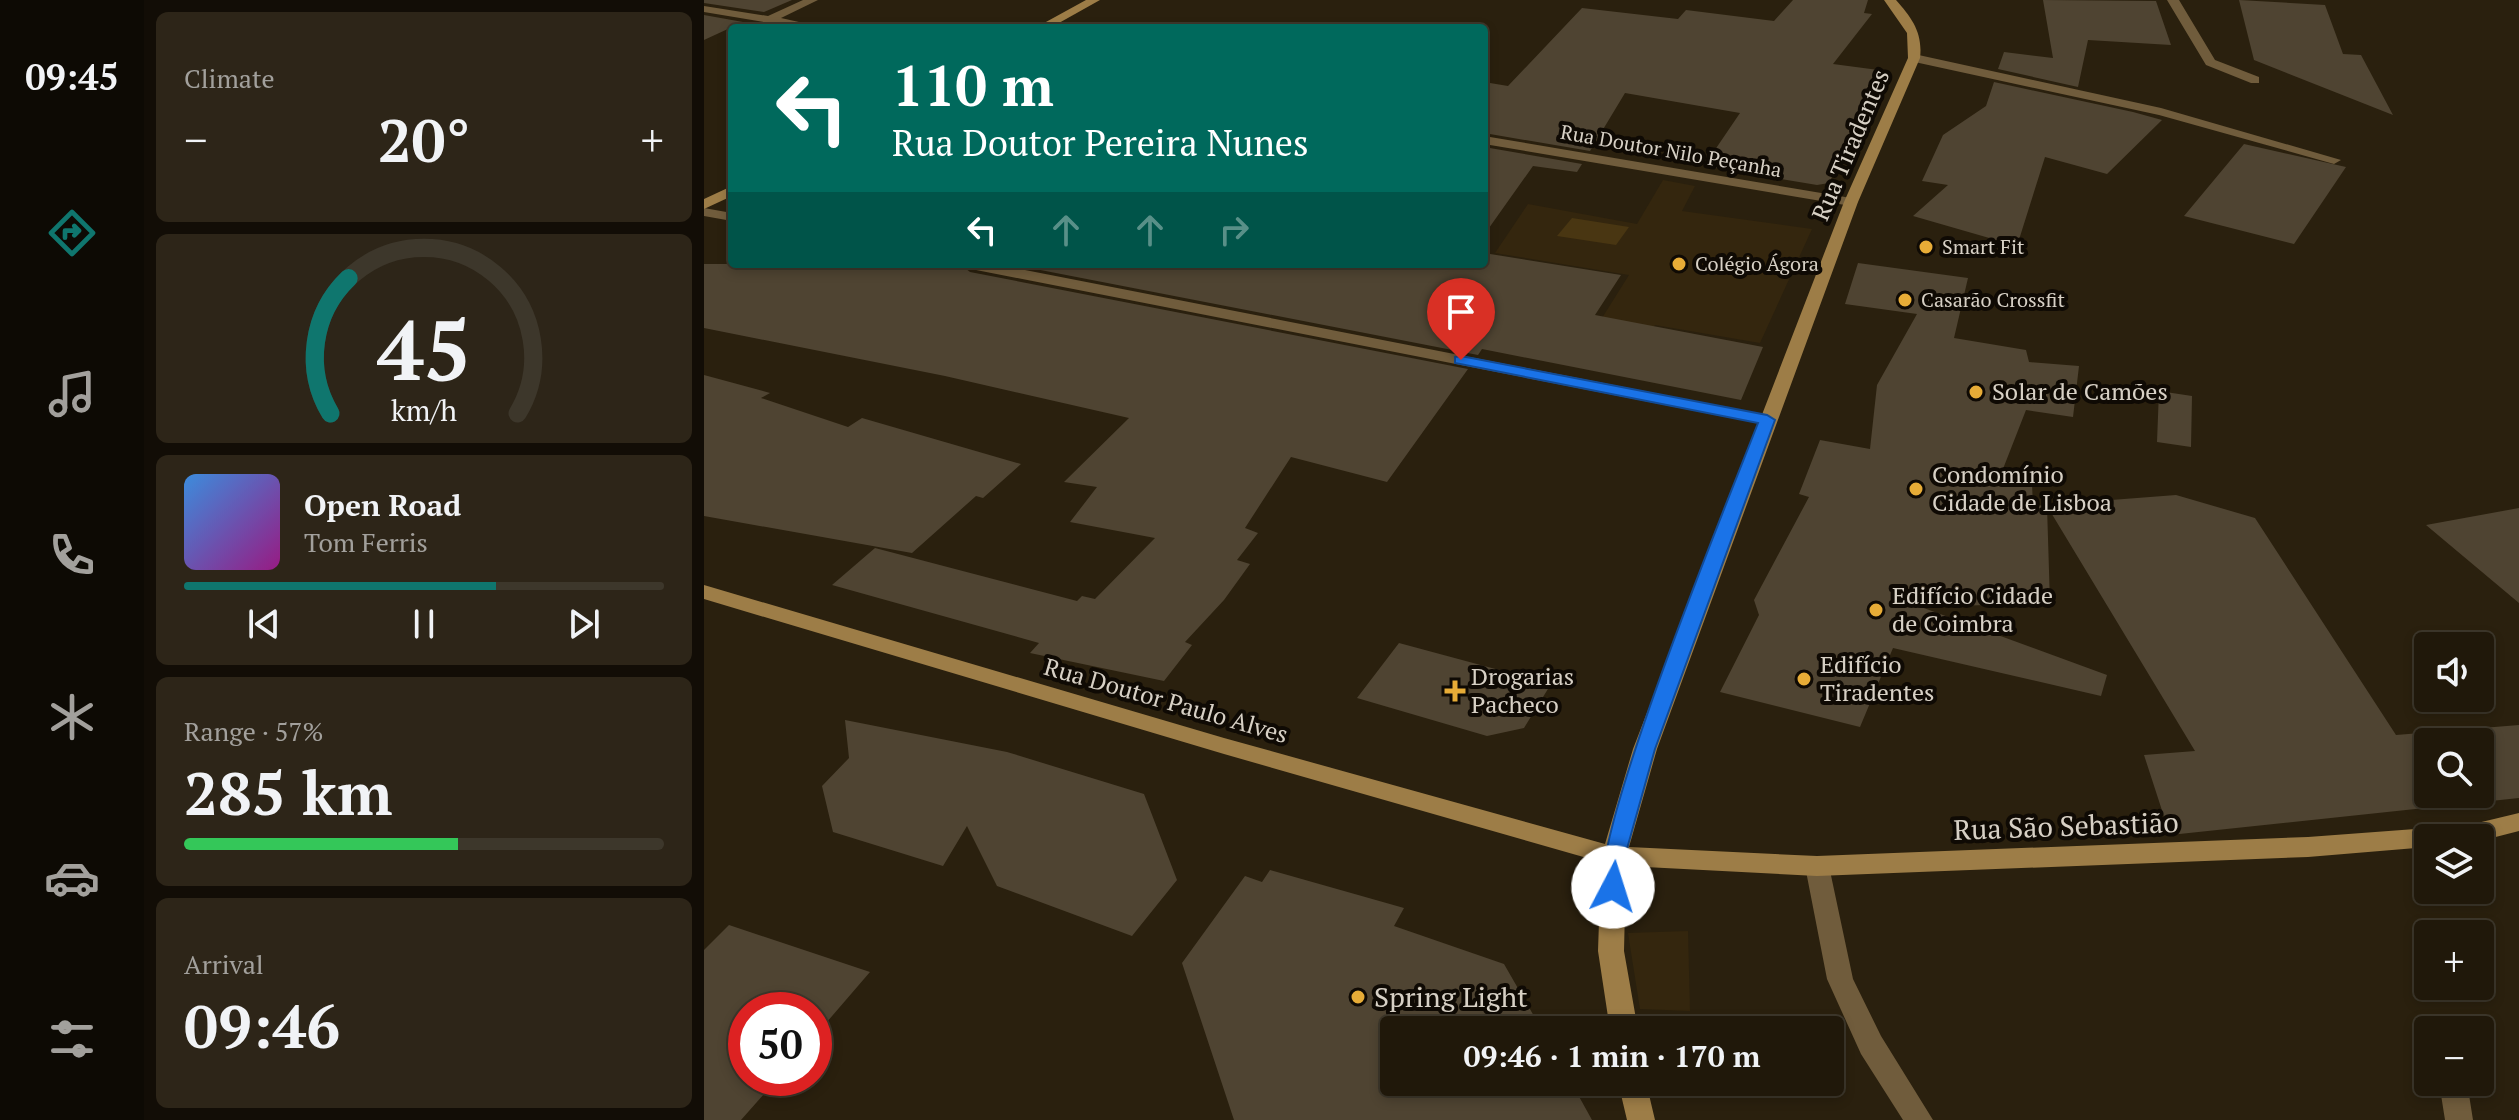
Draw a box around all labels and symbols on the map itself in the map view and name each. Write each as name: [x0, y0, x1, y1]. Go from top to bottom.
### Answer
street label: Rua Tiradentes: [1804, 64, 1896, 225]
street label: Rua Doutor Nilo Peçanha: [1558, 118, 1784, 183]
place label: Smart Fit: [1942, 233, 2025, 260]
marker: Smart Fit: [1917, 238, 1935, 256]
place label: Colégio Ágora: [1695, 250, 1819, 277]
marker: Colégio Ágora: [1670, 255, 1688, 273]
pin: [1427, 278, 1495, 360]
place label: Casarão Crossfit: [1921, 286, 2065, 313]
marker: Casarão Crossfit: [1896, 291, 1914, 309]
place label: Solar de Camões: [1992, 375, 2168, 407]
marker: Solar de Camões: [1967, 383, 1985, 401]
place label: Condomínio Cidade de Lisboa: [1932, 458, 2112, 518]
marker: Condomínio Cidade de Lisboa: [1907, 480, 1925, 498]
place label: Edifício Cidade de Coimbra: [1892, 579, 2053, 639]
marker: Edifício Cidade de Coimbra: [1867, 601, 1885, 619]
place label: Edifício Tiradentes: [1820, 648, 1934, 708]
street label: Rua Doutor Paulo Alves: [1041, 650, 1292, 750]
place label: Drogarias Pacheco: [1471, 660, 1574, 720]
marker: Edifício Tiradentes: [1795, 670, 1813, 688]
marker: Drogarias Pacheco: [1446, 682, 1464, 700]
street label: Rua São Sebastião: [1953, 803, 2179, 848]
position arrow: [1571, 845, 1655, 929]
place label: Spring Light: [1374, 978, 1528, 1015]
marker: Spring Light: [1349, 988, 1367, 1006]
speed limit sign: 50: [728, 992, 832, 1096]

